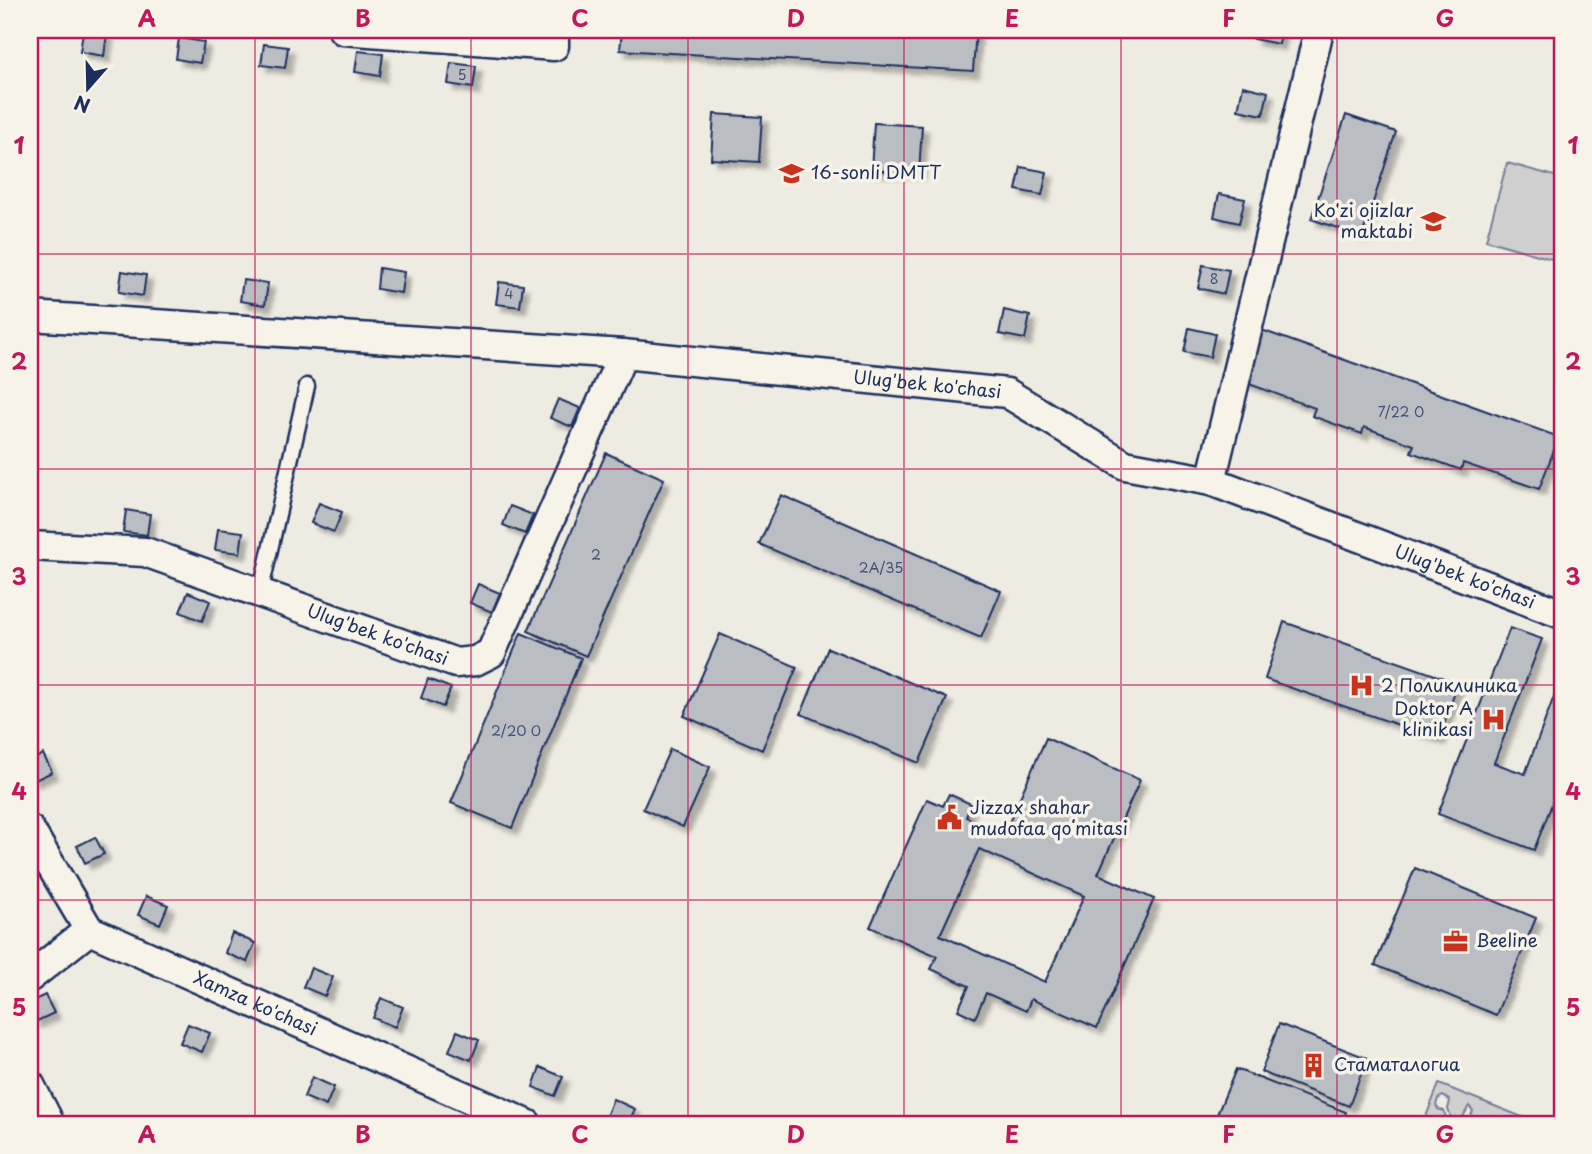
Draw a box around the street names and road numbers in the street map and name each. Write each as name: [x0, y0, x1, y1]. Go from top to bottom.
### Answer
street label: Ulug'bek ko'chasi: [852, 362, 1003, 404]
street label: Ulug'bek ko'chasi: [1391, 537, 1540, 615]
street label: Ulug'bek ko'chasi: [303, 596, 453, 671]
street label: Xamza ko'chasi: [190, 963, 322, 1042]

